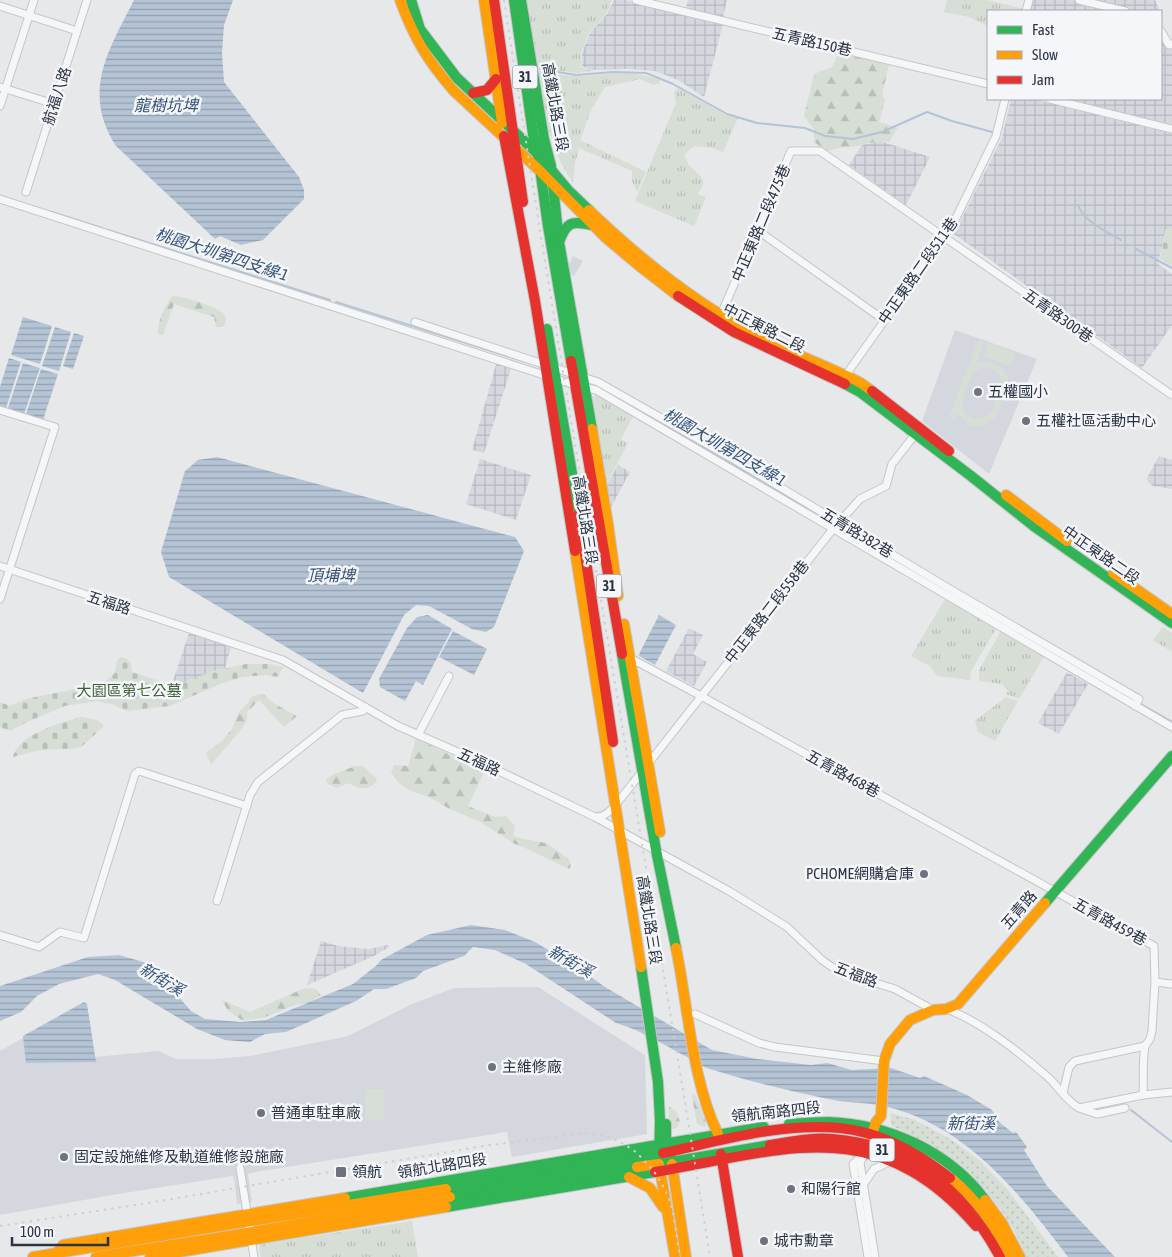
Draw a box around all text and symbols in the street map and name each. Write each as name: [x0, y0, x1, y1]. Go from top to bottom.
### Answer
legend: [987, 10, 1162, 100]
text: Fast: [1032, 21, 1054, 38]
street label: 五青路150巷: [771, 24, 854, 59]
text: Slow: [1032, 46, 1058, 63]
street label: 高鐵北路三段: [539, 61, 572, 153]
street label: 航福八路: [39, 65, 74, 127]
road number: 31: [512, 66, 538, 88]
text: Jam: [1032, 71, 1055, 88]
water label: 龍樹坑埤: [134, 96, 200, 114]
street label: 中正東路二段475巷: [728, 161, 793, 284]
street label: 中正東路二段511巷: [874, 214, 961, 327]
water label: 桃園大圳第四支線-1: [153, 224, 291, 284]
street label: 五青路300巷: [1020, 285, 1096, 346]
street label: 中正東路二段: [720, 300, 808, 356]
place label: 五權國小: [988, 383, 1048, 400]
marker: 五權國小: [972, 386, 984, 398]
water label: 桃園大圳第四支線-1: [660, 405, 790, 489]
place label: 五權社區活動中心: [1036, 412, 1156, 429]
marker: 五權社區活動中心: [1020, 415, 1032, 427]
street label: 高鐵北路三段: [570, 474, 601, 566]
street label: 五青路382巷: [818, 504, 896, 561]
street label: 中正東路二段: [1060, 522, 1143, 587]
street label: 中正東路二段558巷: [721, 557, 812, 667]
water label: 頂埔埤: [307, 566, 357, 584]
road number: 31: [596, 574, 622, 598]
street label: 五福路: [85, 587, 133, 618]
park label: 大園區第七公墓: [76, 682, 182, 699]
street label: 五福路: [455, 744, 503, 779]
street label: 五青路468巷: [804, 746, 883, 801]
place label: PCHOME網購倉庫: [806, 865, 914, 882]
marker: PCHOME網購倉庫: [918, 868, 930, 880]
street label: 高鐵北路三段: [634, 874, 665, 966]
street label: 五青路: [997, 887, 1040, 932]
street label: 五青路459巷: [1071, 894, 1150, 949]
water label: 新街溪: [546, 941, 598, 981]
water label: 新街溪: [137, 959, 189, 1000]
street label: 五福路: [832, 959, 880, 991]
place label: 主維修廠: [502, 1058, 562, 1075]
marker: 主維修廠: [486, 1061, 498, 1073]
street label: 領航南路四段: [730, 1098, 822, 1125]
place label: 普通車駐車廠: [271, 1104, 361, 1121]
marker: 普通車駐車廠: [255, 1107, 267, 1119]
water label: 新街溪: [947, 1114, 997, 1132]
road number: 31: [870, 1138, 894, 1162]
place label: 固定設施維修及軌道維修設施廠: [74, 1148, 284, 1165]
street label: 領航北路四段: [396, 1150, 488, 1181]
marker: 固定設施維修及軌道維修設施廠: [58, 1151, 70, 1163]
place label: 領航: [352, 1163, 382, 1180]
marker: 領航: [334, 1165, 348, 1179]
place label: 和陽行館: [801, 1180, 861, 1197]
marker: 和陽行館: [785, 1183, 797, 1195]
scale bar: [12, 1214, 109, 1246]
text: 100 m: [20, 1223, 54, 1240]
place label: 城市勳章: [774, 1232, 834, 1249]
marker: 城市勳章: [758, 1235, 770, 1247]

